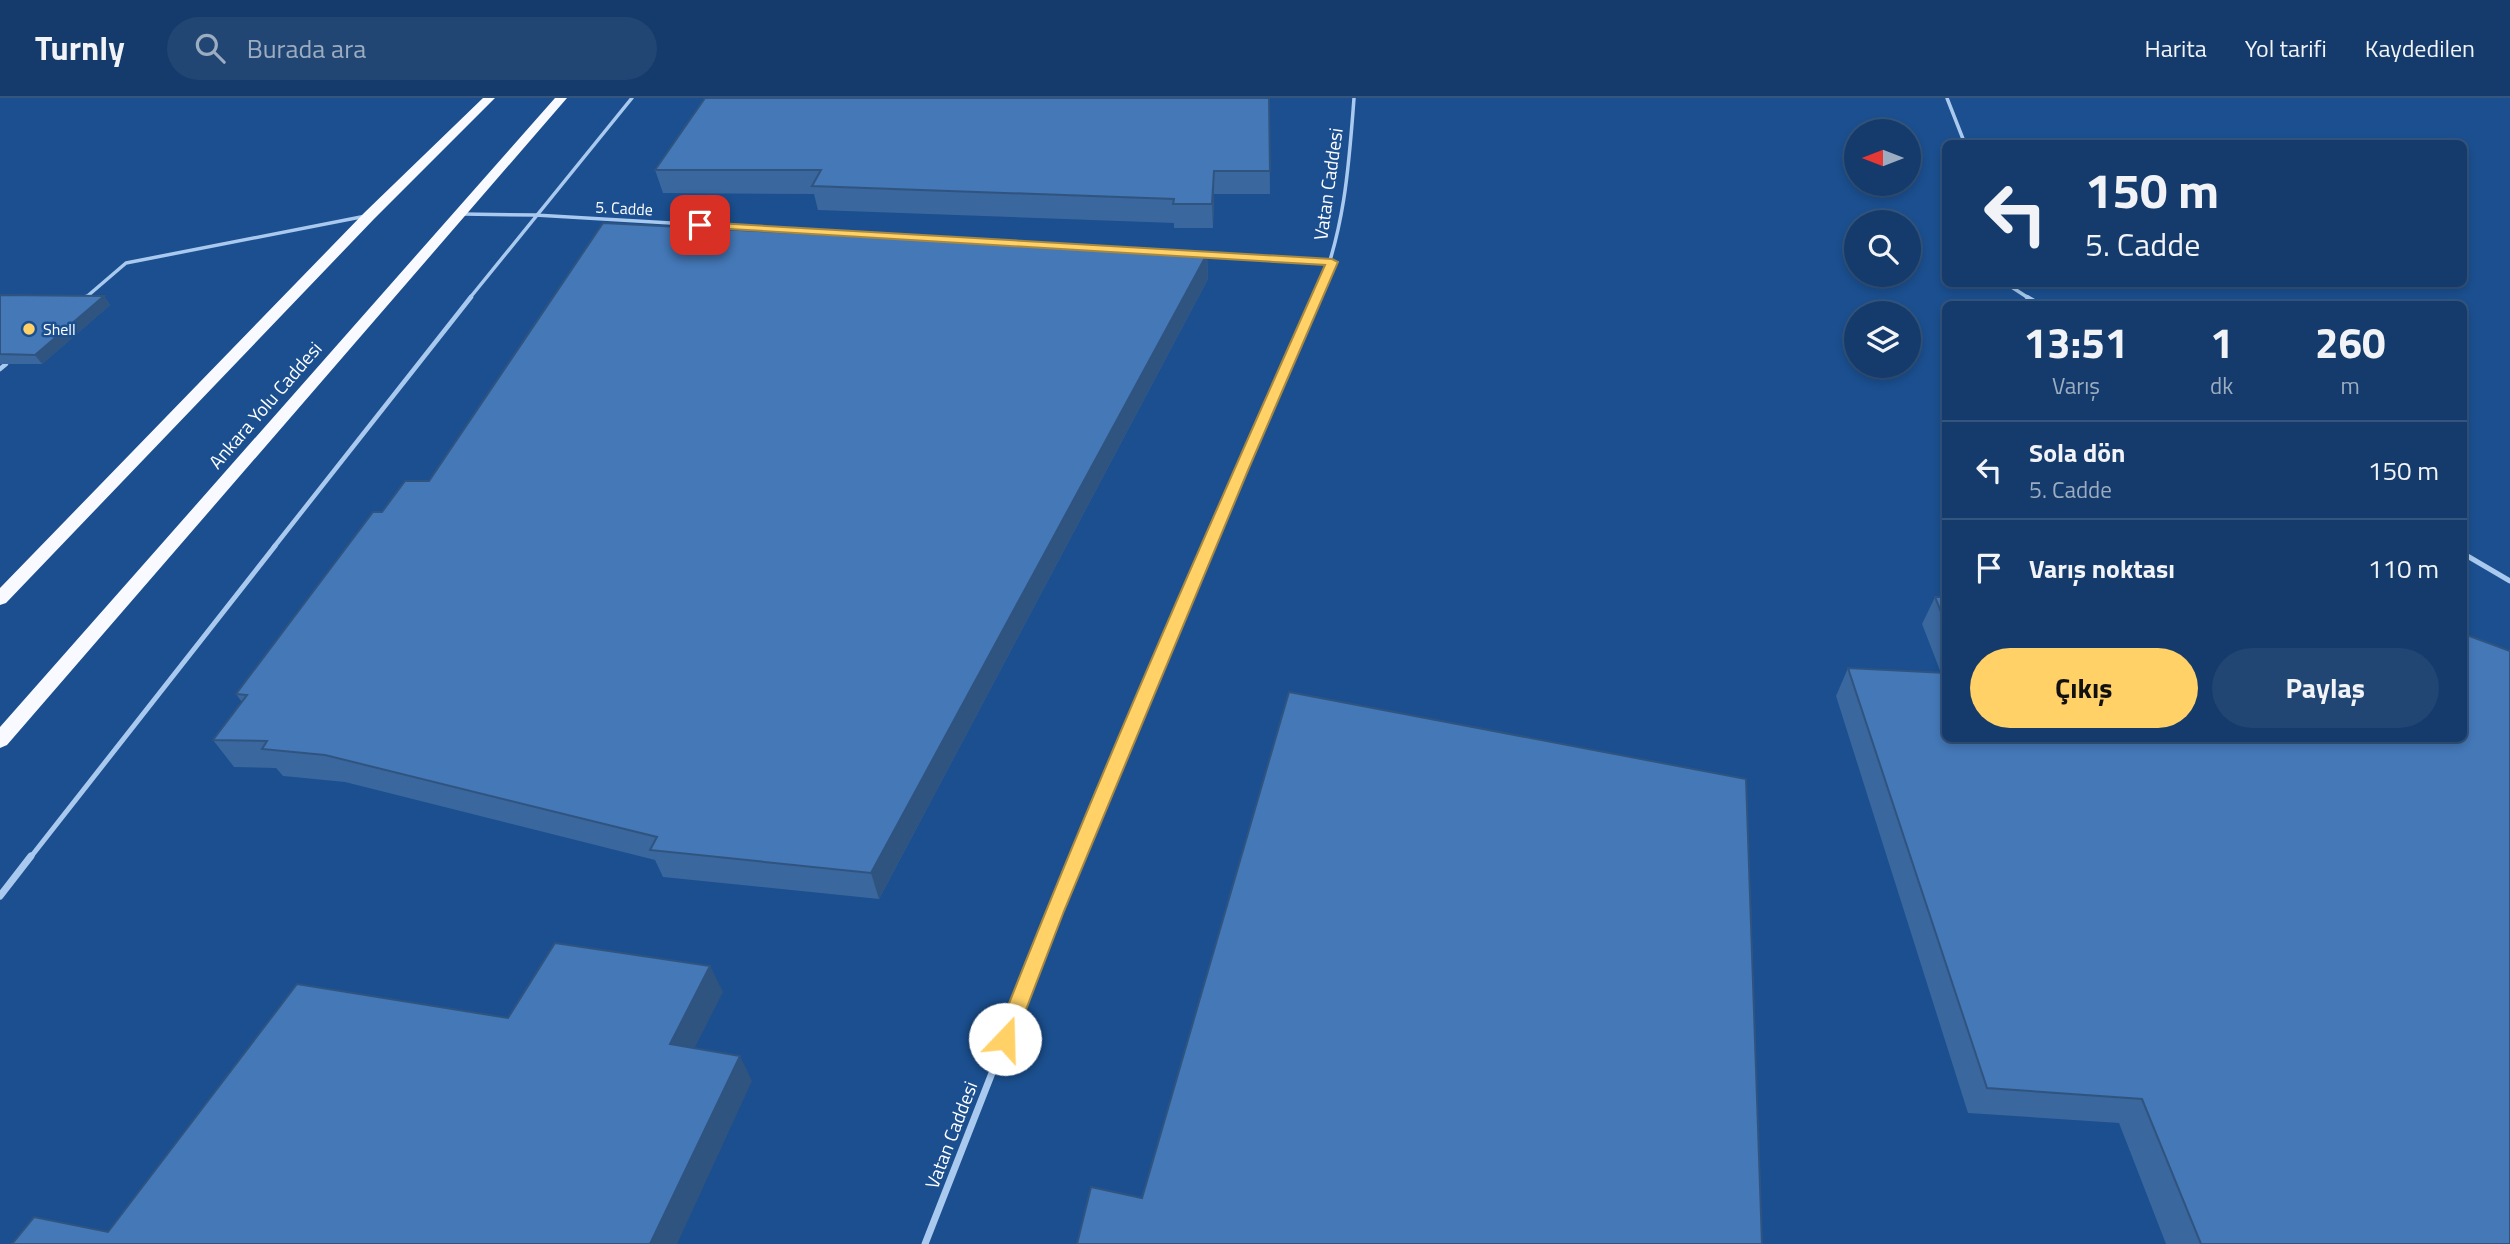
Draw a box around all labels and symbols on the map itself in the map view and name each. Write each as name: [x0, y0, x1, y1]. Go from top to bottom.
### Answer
north arrow: [1844, 119, 1922, 196]
street label: Vatan Caddesi: [1305, 126, 1350, 242]
street label: 5. Cadde: [595, 195, 653, 221]
pin: [670, 195, 730, 255]
place label: Shell: [43, 317, 76, 341]
marker: Shell: [21, 321, 37, 337]
street label: Ankara Yolu Caddesi: [201, 335, 328, 475]
position arrow: [968, 1002, 1042, 1076]
street label: Vatan Caddesi: [917, 1077, 984, 1193]

